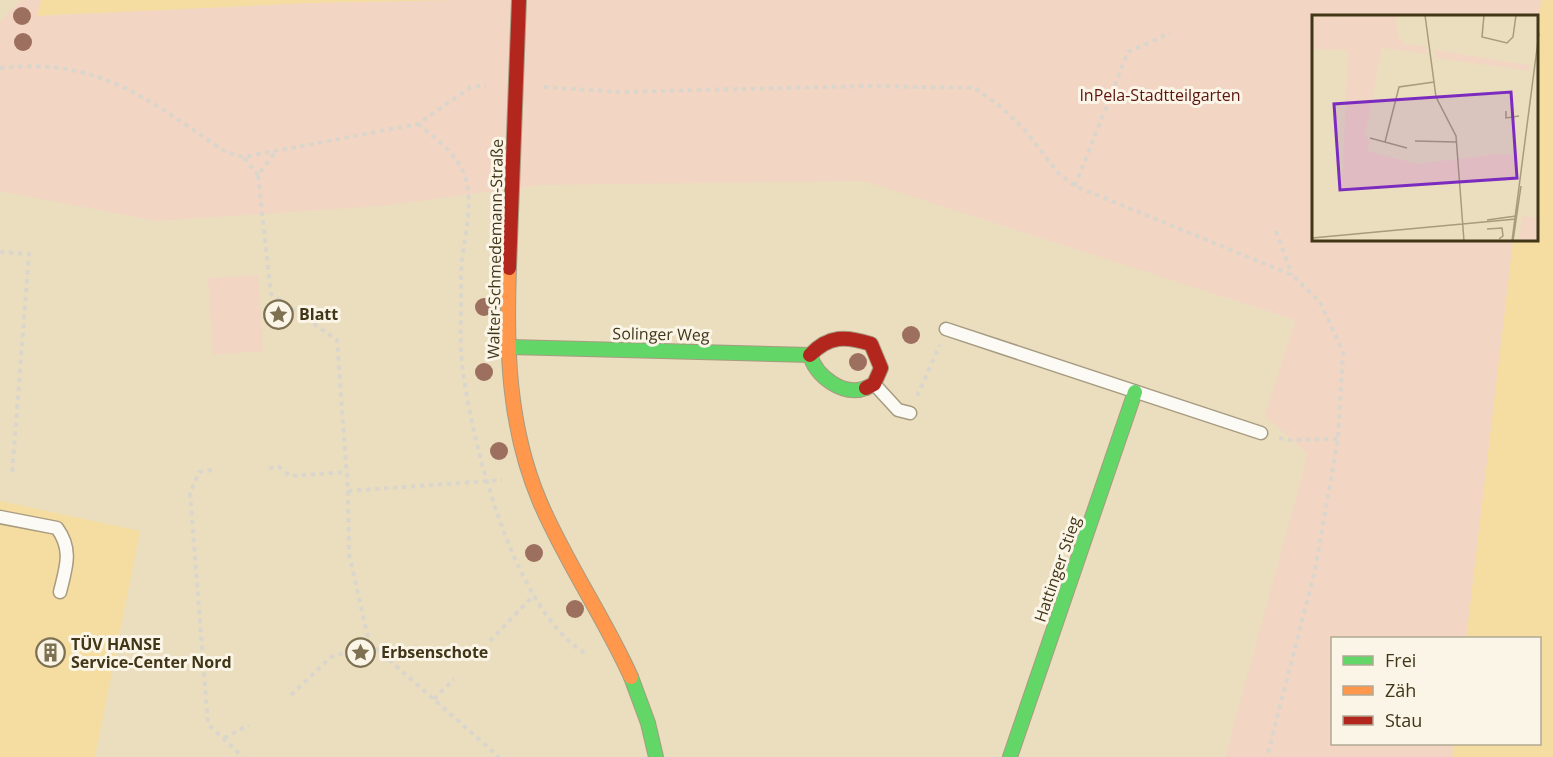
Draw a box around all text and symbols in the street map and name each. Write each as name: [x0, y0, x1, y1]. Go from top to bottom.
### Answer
inset map: [1312, 15, 1538, 242]
park label: InPela-Stadtteilgarten: [1079, 84, 1241, 106]
street label: Walter-Schmedemann-Straße: [482, 139, 508, 359]
place icon: Blatt: [262, 298, 294, 330]
place label: Blatt: [299, 303, 338, 325]
street label: Solinger Weg: [612, 322, 710, 346]
street label: Hattinger Stieg: [1029, 513, 1085, 625]
place label: TÜV HANSE Service-Center Nord: [71, 633, 232, 673]
place icon: Erbsenschote: [344, 636, 376, 668]
building icon: TÜV HANSE Service-Center Nord: [34, 637, 66, 669]
legend: [1331, 637, 1541, 745]
place label: Erbsenschote: [381, 641, 488, 663]
text: Frei: [1385, 648, 1416, 672]
text: Zäh: [1385, 678, 1416, 702]
text: Stau: [1385, 708, 1422, 732]

